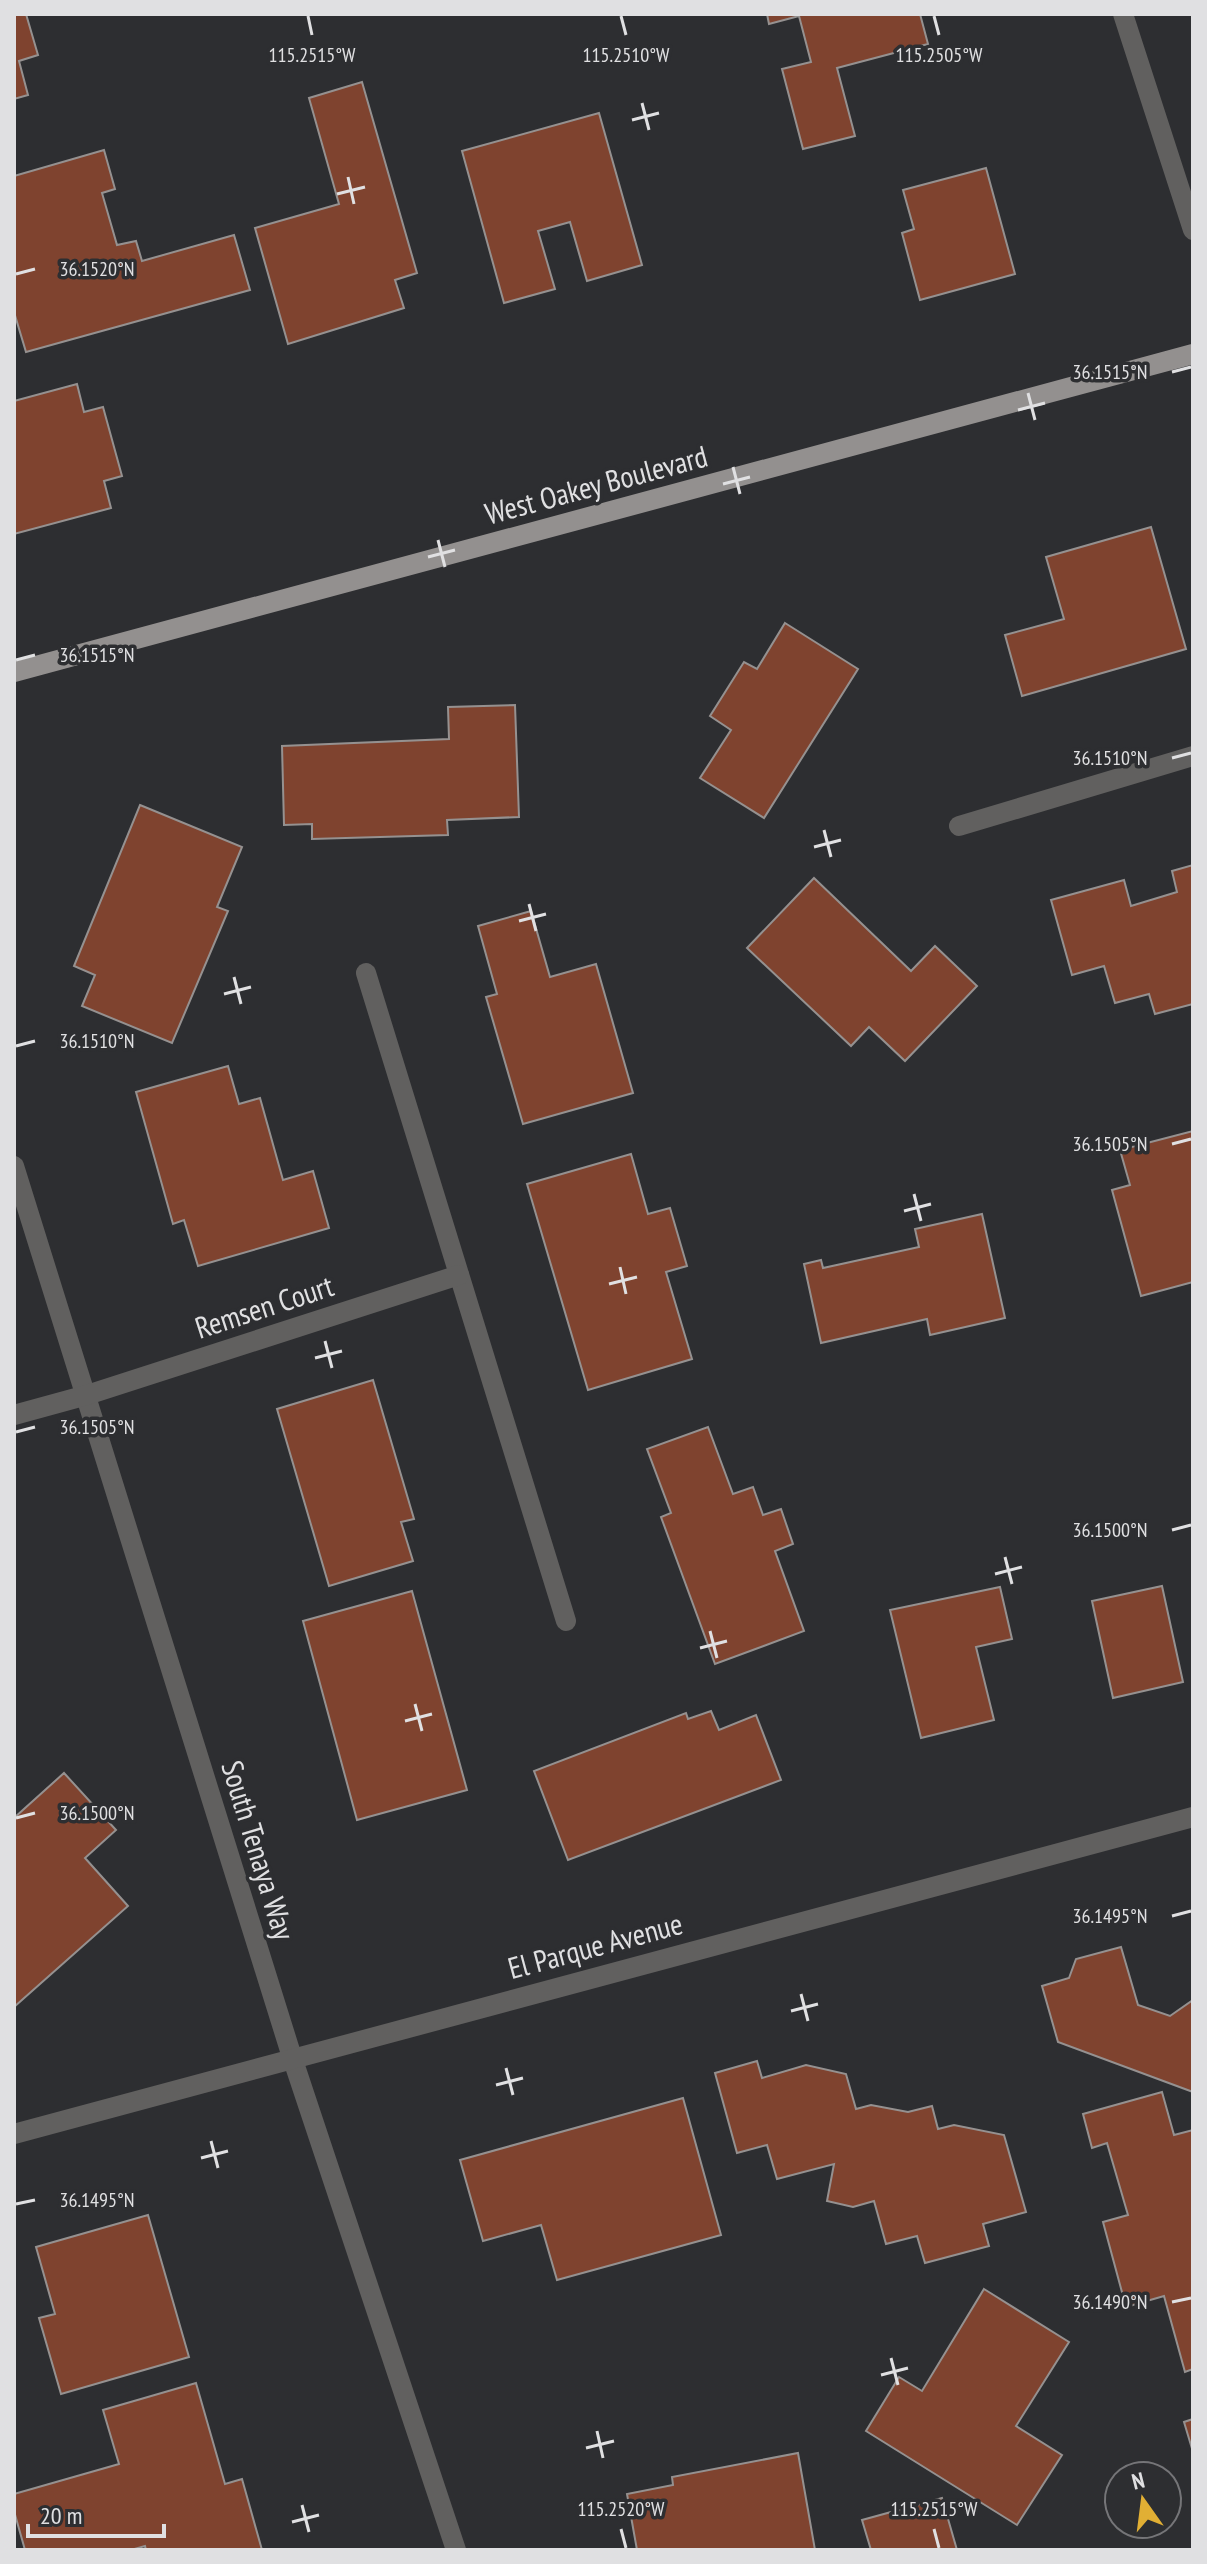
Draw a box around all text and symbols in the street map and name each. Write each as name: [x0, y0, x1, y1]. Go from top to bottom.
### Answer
text: 115.2515°W: [269, 42, 356, 68]
text: 115.2510°W: [583, 42, 670, 68]
text: 115.2505°W: [896, 42, 983, 68]
text: 36.1520°N: [59, 256, 135, 282]
text: 36.1515°N: [1072, 359, 1148, 385]
street label: West Oakey Boulevard: [481, 436, 711, 532]
text: 36.1515°N: [59, 642, 135, 668]
text: 36.1510°N: [1072, 745, 1148, 771]
text: 36.1510°N: [59, 1028, 135, 1054]
text: 36.1505°N: [1072, 1131, 1148, 1157]
street label: Remsen Court: [190, 1265, 339, 1347]
text: 36.1505°N: [59, 1414, 135, 1440]
text: 36.1500°N: [1072, 1517, 1148, 1543]
street label: South Tenaya Way: [213, 1756, 305, 1945]
text: 36.1500°N: [59, 1800, 135, 1826]
street label: El Parque Avenue: [504, 1903, 686, 1987]
text: 36.1495°N: [1072, 1903, 1148, 1929]
text: 36.1495°N: [59, 2187, 135, 2213]
text: 36.1490°N: [1072, 2289, 1148, 2315]
north arrow: [1103, 2460, 1183, 2540]
text: N: [1129, 2466, 1147, 2496]
scale bar: [28, 2488, 164, 2538]
text: 115.2520°W: [578, 2496, 665, 2522]
text: 115.2515°W: [891, 2496, 978, 2522]
text: 20 m: [40, 2500, 82, 2531]

